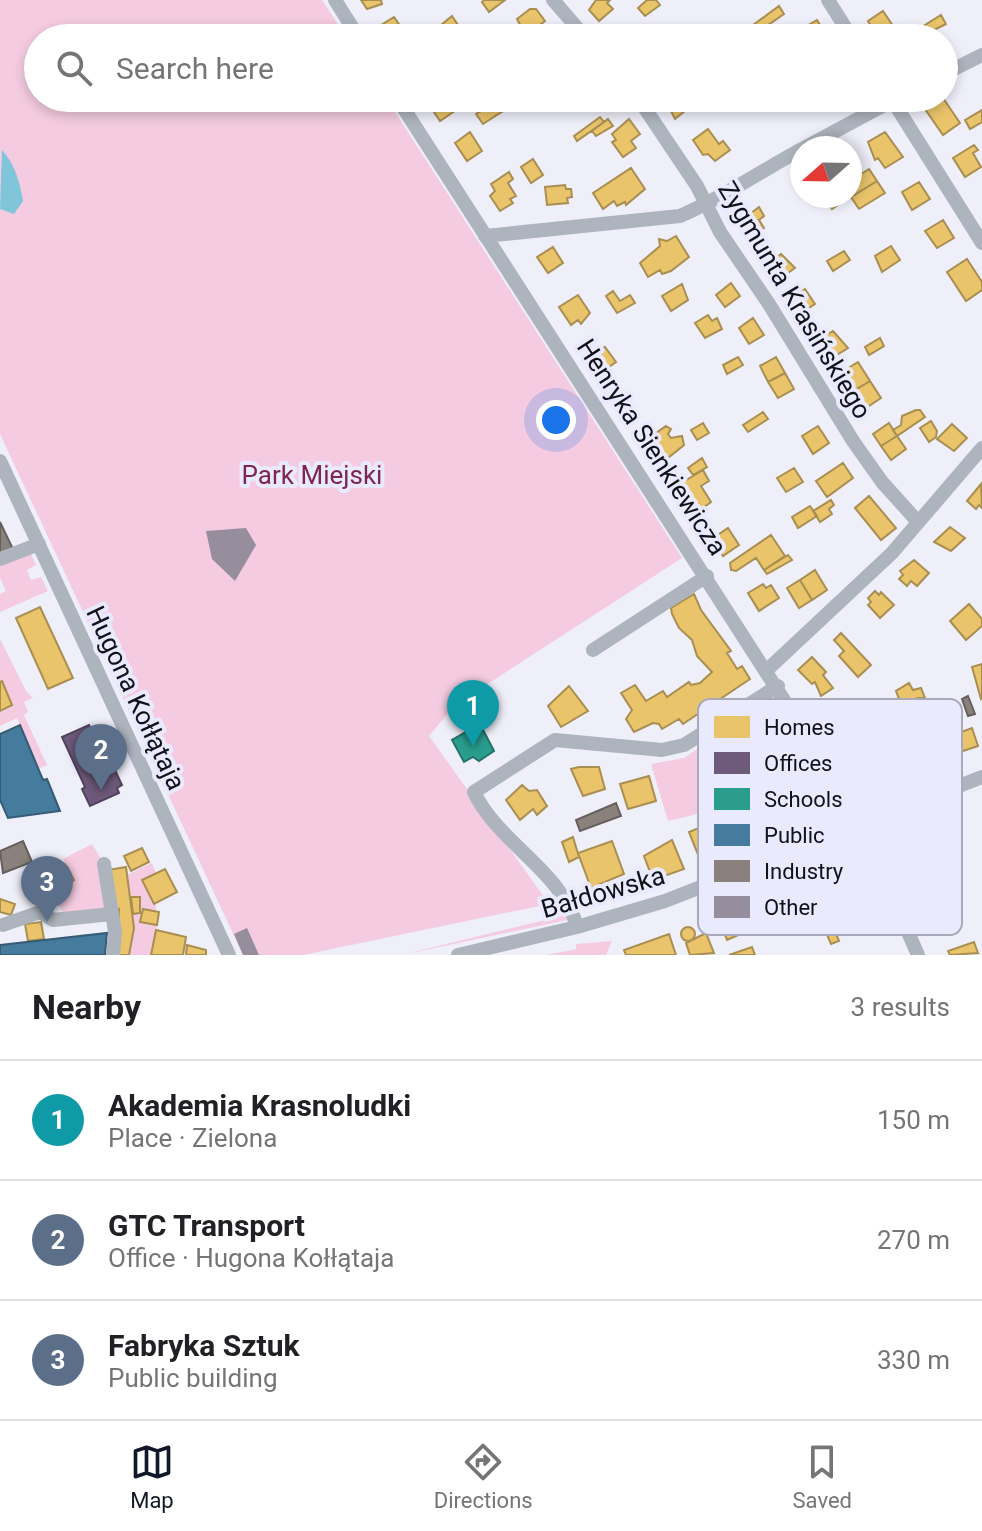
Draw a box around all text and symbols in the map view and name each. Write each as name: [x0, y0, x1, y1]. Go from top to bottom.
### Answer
search box: [24, 24, 958, 112]
icon: search: [52, 46, 96, 90]
text: Search here: [116, 51, 274, 86]
north arrow: [790, 136, 862, 208]
street label: Zygmunta Krasińskiego: [712, 176, 878, 424]
street label: Henryka Sienkiewicza: [571, 333, 733, 561]
your location: [536, 400, 576, 440]
park label: Park Miejski: [242, 460, 382, 490]
street label: Hugona Kołłątaja: [80, 601, 192, 795]
pin: 1: [447, 680, 499, 746]
legend: [698, 699, 962, 935]
text: Homes: [764, 715, 835, 740]
pin: 2: [75, 724, 127, 790]
text: Offices: [764, 751, 832, 776]
text: Schools: [764, 787, 843, 812]
text: Public: [764, 823, 825, 848]
pin: 3: [21, 856, 73, 922]
text: Industry: [764, 859, 844, 884]
street label: Bałdowska: [538, 860, 668, 924]
text: Other: [764, 895, 818, 920]
text: Nearby: [32, 987, 141, 1027]
text: 3 results: [851, 992, 950, 1022]
text: Akademia Krasnoludki: [108, 1088, 411, 1123]
text: 1: [51, 1105, 65, 1135]
text: 150 m: [877, 1105, 950, 1135]
text: Place · Zielona: [108, 1123, 277, 1153]
text: GTC Transport: [108, 1208, 305, 1243]
text: 2: [51, 1225, 65, 1255]
text: 270 m: [877, 1225, 950, 1255]
text: Office · Hugona Kołłątaja: [108, 1243, 394, 1273]
text: Fabryka Sztuk: [108, 1328, 300, 1363]
text: 3: [51, 1345, 65, 1375]
text: 330 m: [877, 1345, 950, 1375]
text: Public building: [108, 1363, 278, 1393]
tab: Map: [130, 1440, 174, 1513]
tab: Directions: [434, 1440, 533, 1513]
tab: Saved: [793, 1440, 852, 1513]

